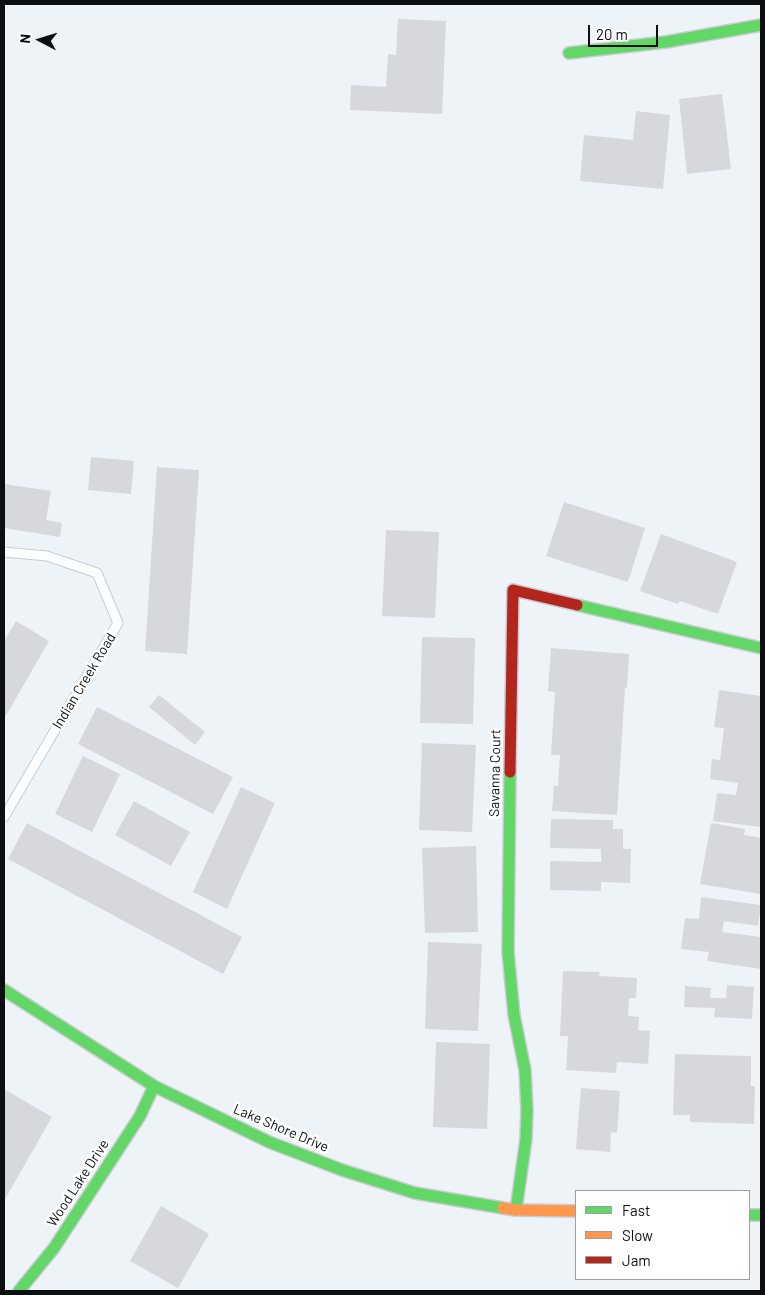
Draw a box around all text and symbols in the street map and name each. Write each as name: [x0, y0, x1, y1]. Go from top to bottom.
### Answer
north arrow: [15, 15, 65, 65]
scale bar: [590, 15, 660, 47]
text: 20 m: [596, 25, 628, 43]
text: N: [16, 33, 33, 44]
street label: Indian Creek Road: [49, 630, 119, 732]
street label: Savanna Court: [486, 729, 504, 817]
street label: Lake Shore Drive: [231, 1100, 331, 1156]
street label: Wood Lake Drive: [44, 1136, 112, 1230]
legend: [575, 1190, 750, 1280]
text: Fast: [622, 1201, 650, 1219]
text: Slow: [622, 1226, 653, 1244]
text: Jam: [622, 1251, 651, 1269]

